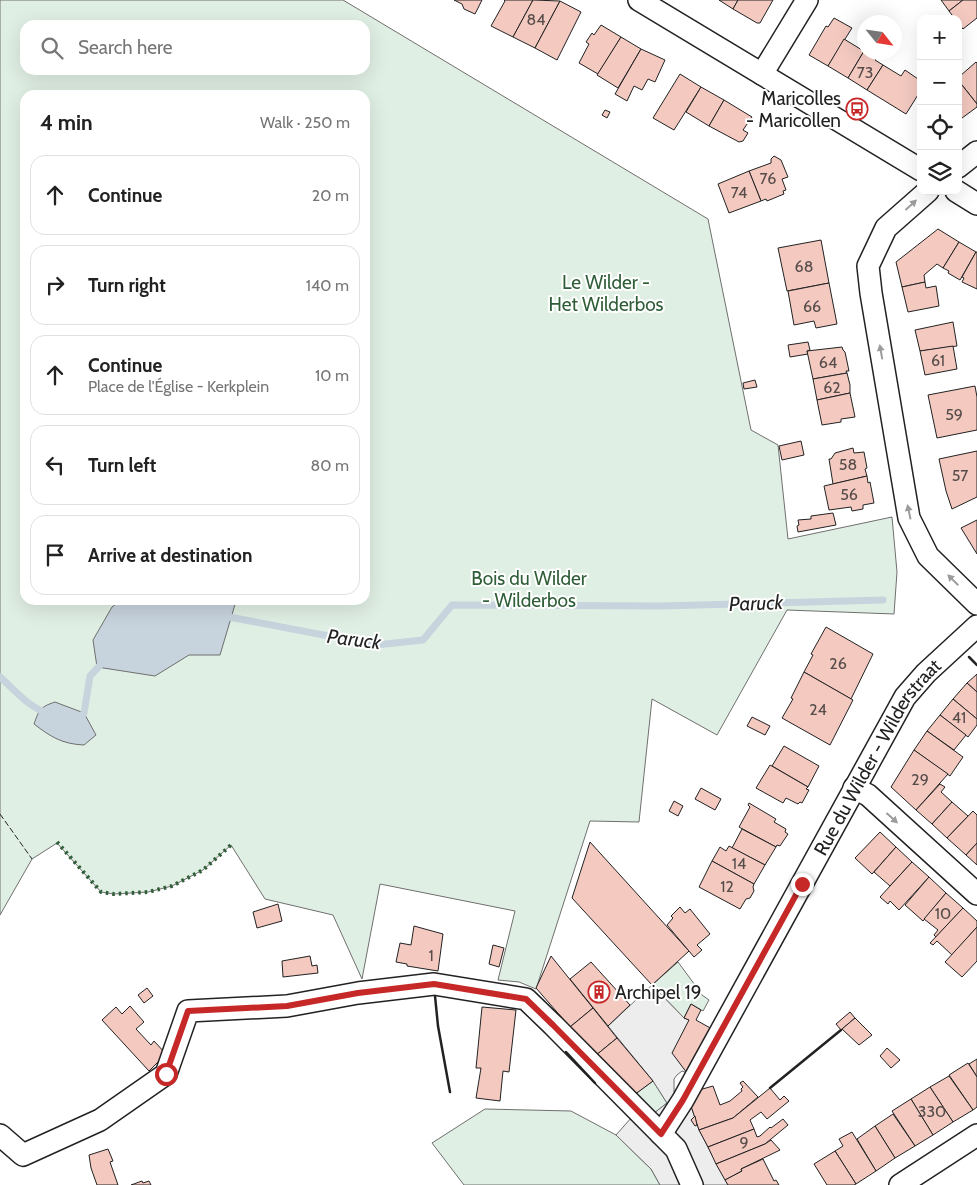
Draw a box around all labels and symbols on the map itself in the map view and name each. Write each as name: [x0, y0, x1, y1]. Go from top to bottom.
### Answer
house number: 84: [527, 10, 545, 29]
north arrow: [857, 15, 902, 60]
house number: 73: [857, 63, 873, 82]
place label: Maricolles - Maricollen: [746, 87, 841, 132]
bus stop icon: Maricolles - Maricollen: [845, 97, 869, 121]
house number: 76: [760, 169, 776, 188]
house number: 74: [731, 183, 747, 202]
one-way arrow: [904, 199, 916, 211]
house number: 68: [795, 257, 813, 276]
park label: Le Wilder - Het Wilderbos: [549, 271, 664, 316]
house number: 66: [803, 297, 821, 316]
one-way arrow: [877, 343, 885, 359]
house number: 61: [931, 351, 945, 370]
house number: 64: [819, 353, 837, 372]
house number: 62: [823, 378, 841, 397]
house number: 59: [945, 405, 963, 424]
house number: 58: [839, 455, 857, 474]
house number: 57: [952, 466, 968, 485]
house number: 56: [840, 485, 858, 504]
one-way arrow: [905, 504, 913, 519]
park label: Bois du Wilder - Wilderbos: [471, 567, 587, 612]
one-way arrow: [947, 574, 959, 586]
water label: Paruck: [728, 590, 785, 616]
water label: Paruck: [326, 624, 384, 654]
street label: Rue du Wilder - Wilderstraat: [809, 653, 946, 859]
house number: 26: [829, 654, 847, 673]
house number: 24: [809, 700, 827, 719]
house number: 41: [952, 708, 966, 727]
house number: 29: [911, 770, 929, 789]
one-way arrow: [886, 812, 899, 823]
house number: 14: [732, 854, 746, 873]
route end: [791, 873, 814, 896]
house number: 12: [720, 877, 734, 896]
house number: 10: [935, 904, 951, 923]
house number: 1: [428, 946, 434, 965]
building icon: Archipel 19: [587, 980, 611, 1004]
place label: Archipel 19: [615, 981, 701, 1004]
route start: [155, 1063, 178, 1086]
house number: 330: [918, 1102, 946, 1121]
house number: 9: [739, 1133, 749, 1152]

